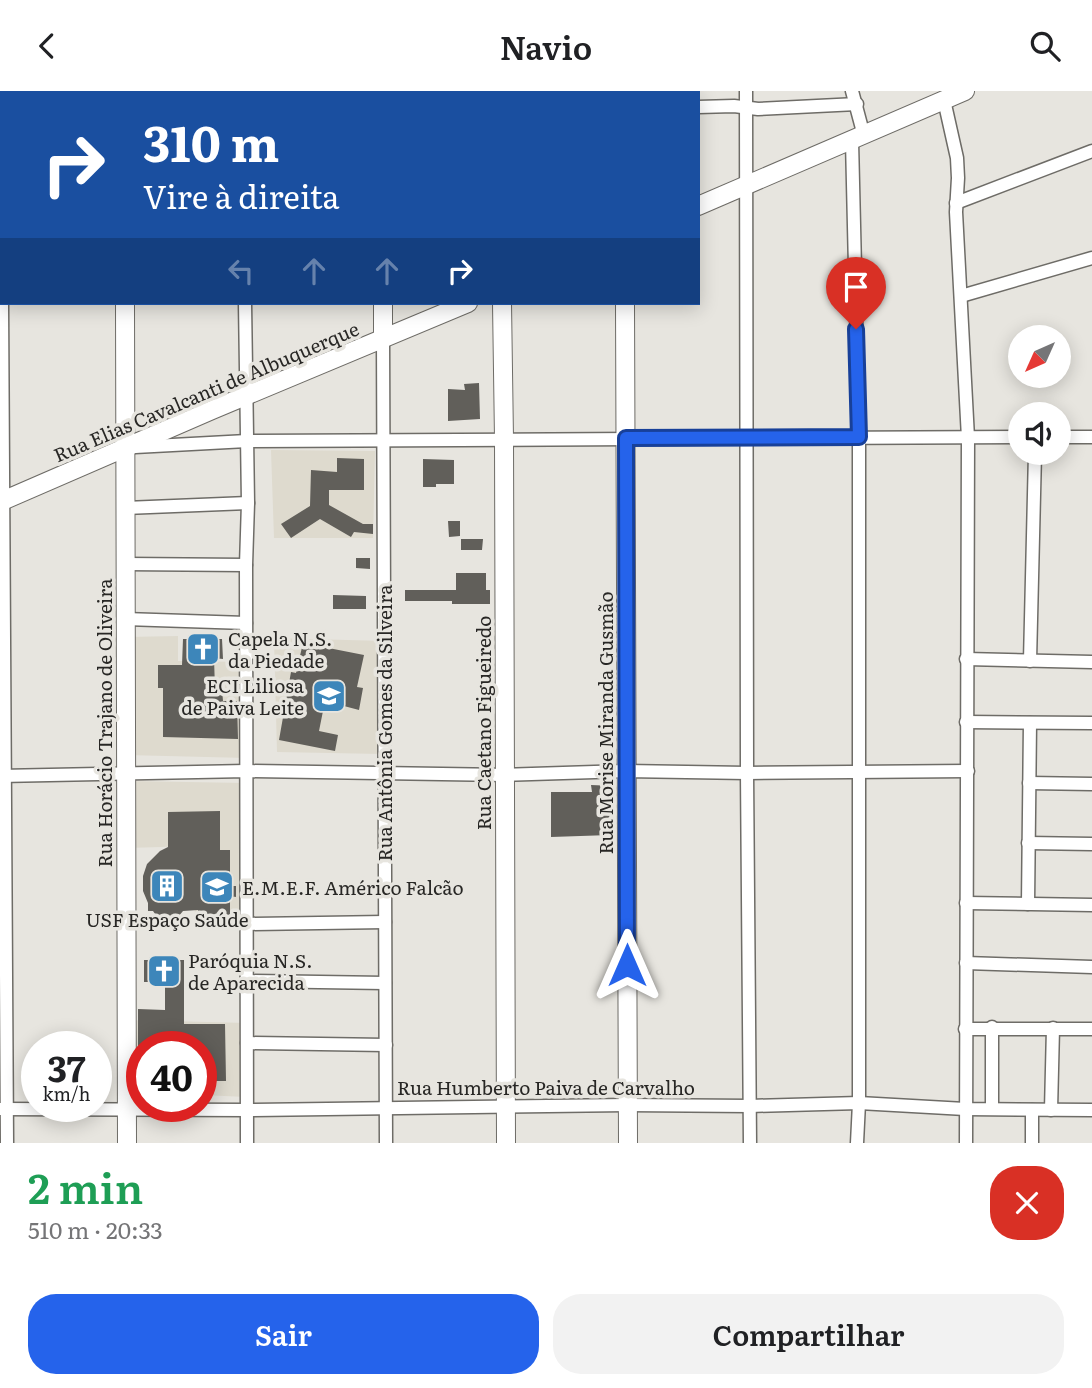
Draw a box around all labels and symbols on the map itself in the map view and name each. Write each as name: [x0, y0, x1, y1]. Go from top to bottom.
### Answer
pin: [826, 257, 886, 329]
street label: Rua Elias Cavalcanti de Albuquerque: [49, 314, 363, 468]
north arrow: [1008, 325, 1071, 389]
street label: Rua Horácio Trajano de Oliveira: [90, 578, 118, 867]
street label: Rua Antônia Gomes da Silveira: [370, 584, 398, 861]
street label: Rua Morise Miranda Gusmão: [591, 591, 619, 855]
street label: Rua Caetano Figueiredo: [469, 616, 497, 830]
place label: Capela N.S. da Piedade: [228, 624, 332, 674]
church icon: Capela N.S. da Piedade: [184, 630, 222, 668]
place label: ECI Liliosa de Paiva Leite: [181, 671, 305, 721]
school or university icon: ECI Liliosa de Paiva Leite: [310, 677, 348, 715]
building icon: USF Espaço Saúde: [148, 867, 186, 905]
school or university icon: E.M.E.F. Américo Falcão: [198, 868, 236, 906]
place label: E.M.E.F. Américo Falcão: [242, 873, 464, 901]
place label: USF Espaço Saúde: [85, 905, 249, 933]
position arrow: [590, 928, 664, 1002]
place label: Paróquia N.S. de Aparecida: [188, 946, 313, 996]
church icon: Paróquia N.S. de Aparecida: [145, 952, 183, 990]
speed limit sign: 40: [126, 1031, 217, 1122]
street label: Rua Humberto Paiva de Carvalho: [397, 1073, 695, 1101]

